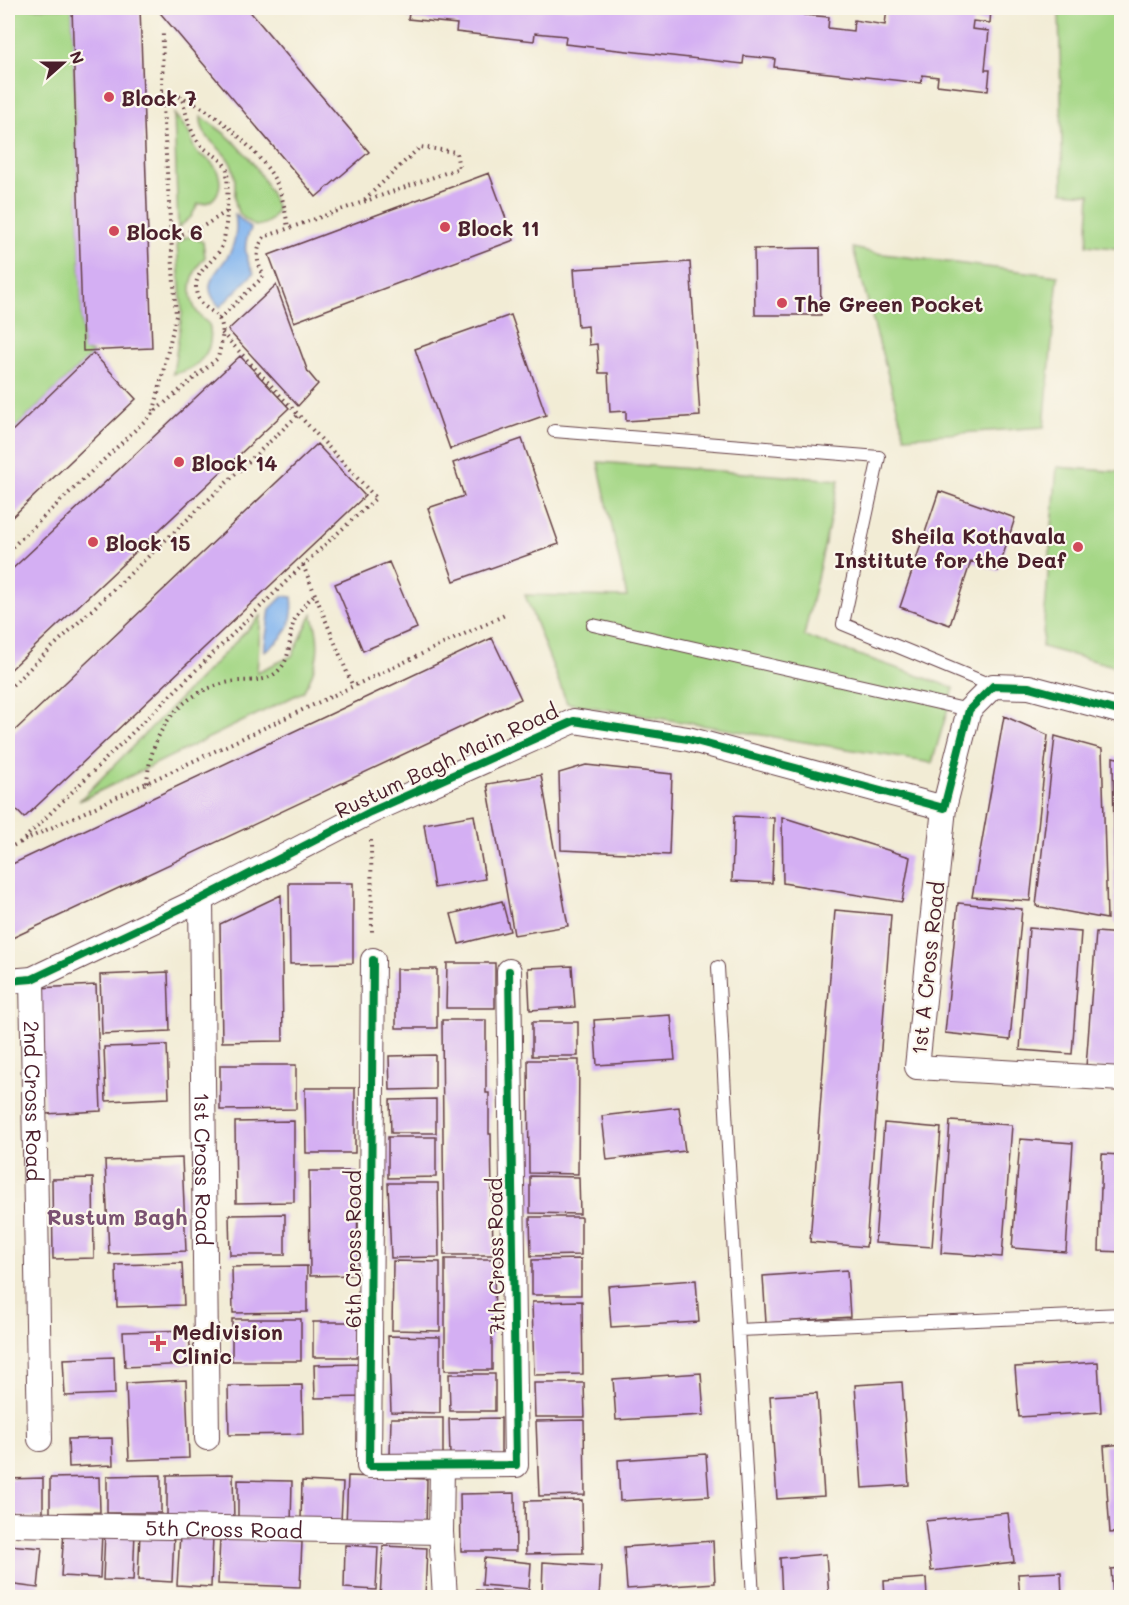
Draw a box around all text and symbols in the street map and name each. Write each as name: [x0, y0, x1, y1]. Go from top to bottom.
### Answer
north arrow: [33, 33, 93, 93]
text: N: [65, 48, 89, 67]
place label: Block 7: [121, 84, 197, 111]
marker: Block 7: [102, 90, 116, 104]
place label: Block 11: [457, 214, 540, 241]
place label: Block 6: [126, 218, 203, 245]
marker: Block 11: [438, 220, 452, 234]
marker: Block 6: [107, 224, 121, 238]
place label: The Green Pocket: [794, 290, 983, 317]
marker: The Green Pocket: [775, 296, 789, 310]
place label: Block 14: [191, 449, 278, 476]
marker: Block 14: [172, 455, 186, 469]
place label: Sheila Kothavala Institute for the Deaf: [834, 522, 1067, 573]
place label: Block 15: [105, 529, 191, 556]
marker: Block 15: [86, 535, 100, 549]
marker: Sheila Kothavala Institute for the Deaf: [1071, 540, 1085, 554]
street label: Rustum Bagh Main Road: [330, 696, 562, 824]
street label: 1st A Cross Road: [904, 880, 950, 1056]
street label: 2nd Cross Road: [19, 1020, 49, 1182]
street label: 1st Cross Road: [190, 1092, 218, 1246]
street label: 6th Cross Road: [339, 1170, 366, 1328]
street label: 7th Cross Road: [480, 1177, 510, 1335]
district label: Rustum Bagh: [47, 1202, 187, 1231]
place label: Medivision Clinic: [172, 1318, 283, 1369]
marker: Medivision Clinic: [149, 1334, 167, 1352]
street label: 5th Cross Road: [145, 1513, 303, 1543]

